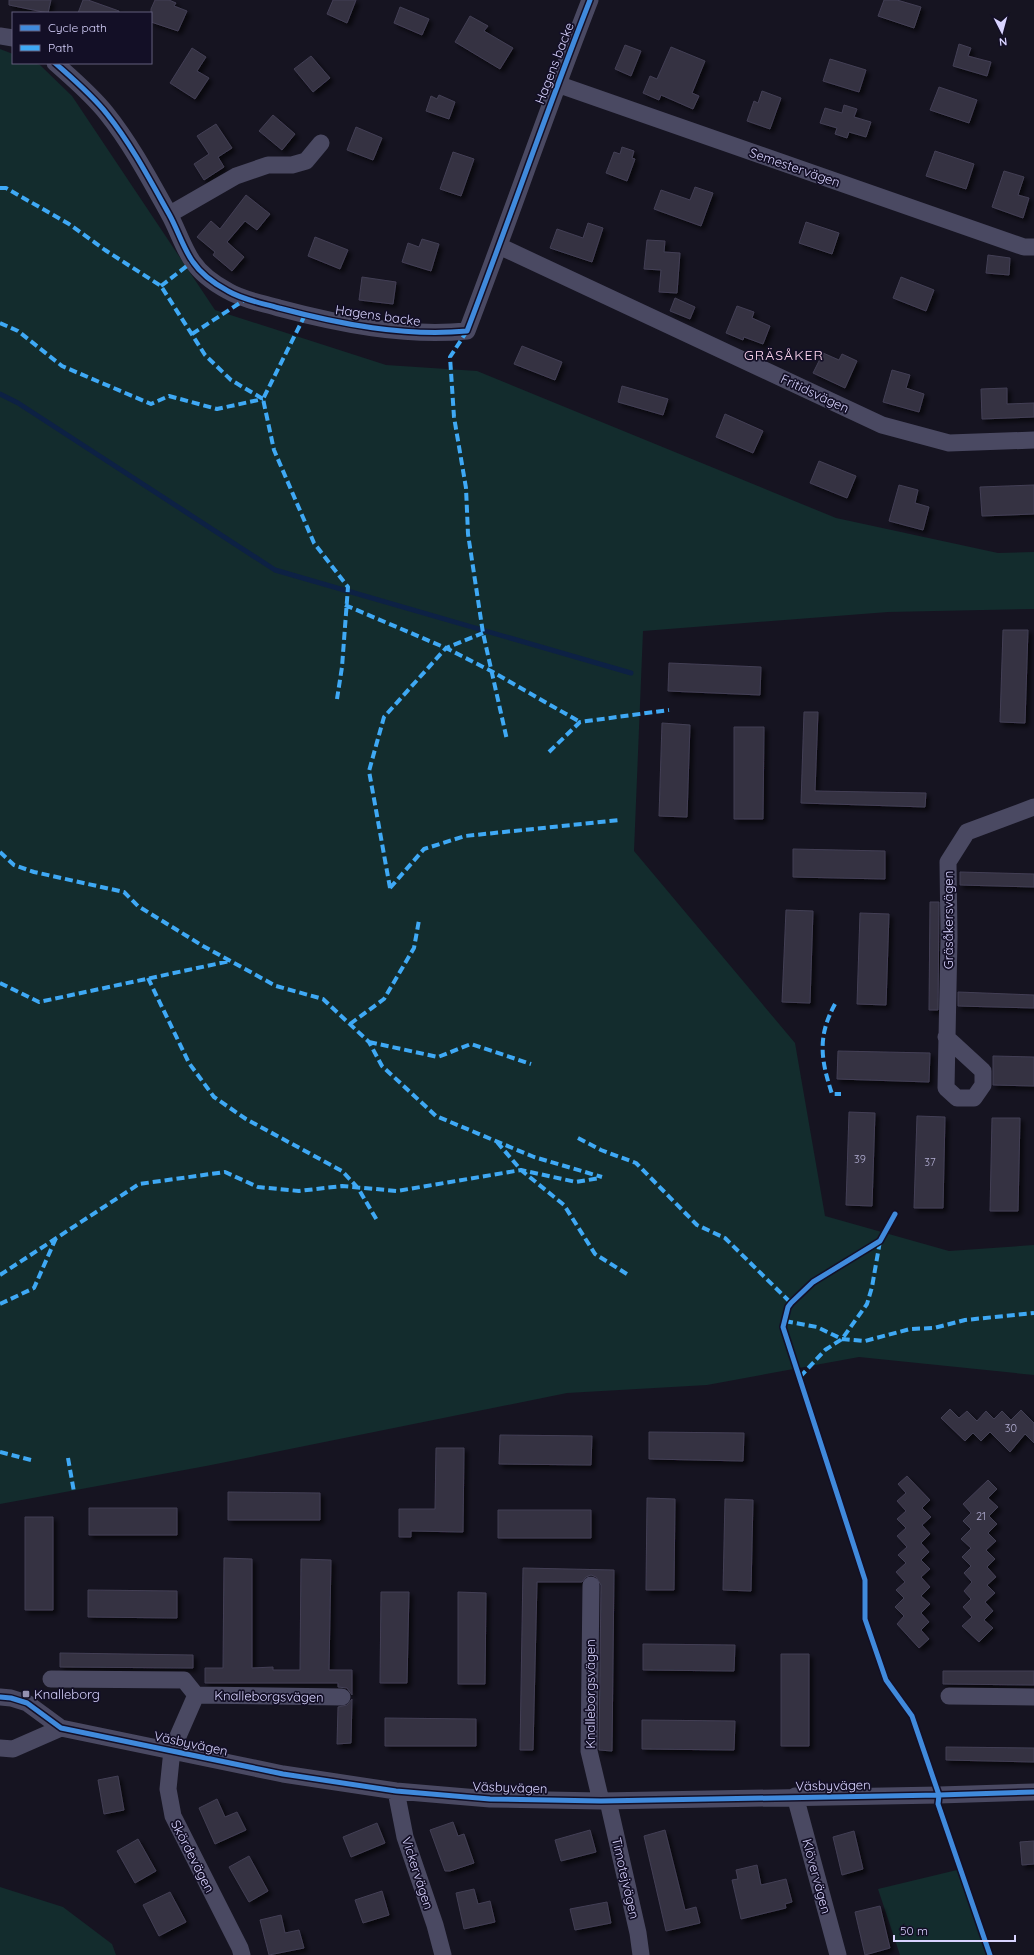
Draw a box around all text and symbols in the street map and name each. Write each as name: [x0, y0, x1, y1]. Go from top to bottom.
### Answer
legend: [12, 12, 152, 64]
north arrow: [982, 12, 1022, 52]
text: Cycle path: [48, 20, 107, 35]
street label: Hagens backe: [531, 20, 577, 106]
text: N: [998, 35, 1008, 49]
text: Path: [48, 40, 73, 55]
street label: Semestervägen: [748, 144, 842, 190]
street label: Hagens backe: [334, 301, 422, 329]
district label: GRÄSÅKER: [744, 346, 824, 364]
street label: Fritidsvägen: [778, 370, 852, 416]
street label: Gräsåkersvägen: [940, 871, 956, 969]
house number: 39: [854, 1152, 866, 1166]
house number: 37: [924, 1155, 936, 1169]
house number: 30: [1005, 1421, 1017, 1435]
house number: 21: [976, 1509, 986, 1523]
street label: Knalleborgsvägen: [582, 1639, 598, 1749]
place label: Knalleborg: [34, 1686, 100, 1702]
street label: Knalleborgsvägen: [214, 1687, 324, 1705]
marker: Knalleborg: [21, 1689, 31, 1699]
street label: Väsbyvägen: [153, 1727, 229, 1759]
street label: Väsbyvägen: [795, 1776, 871, 1794]
street label: Väsbyvägen: [472, 1778, 548, 1796]
street label: Skördevägen: [168, 1817, 218, 1895]
street label: Vickervägen: [399, 1835, 437, 1911]
street label: Timotejvägen: [609, 1836, 643, 1920]
street label: Klövervägen: [799, 1837, 835, 1915]
scale bar: [894, 1917, 1015, 1943]
text: 50 m: [900, 1923, 928, 1938]

